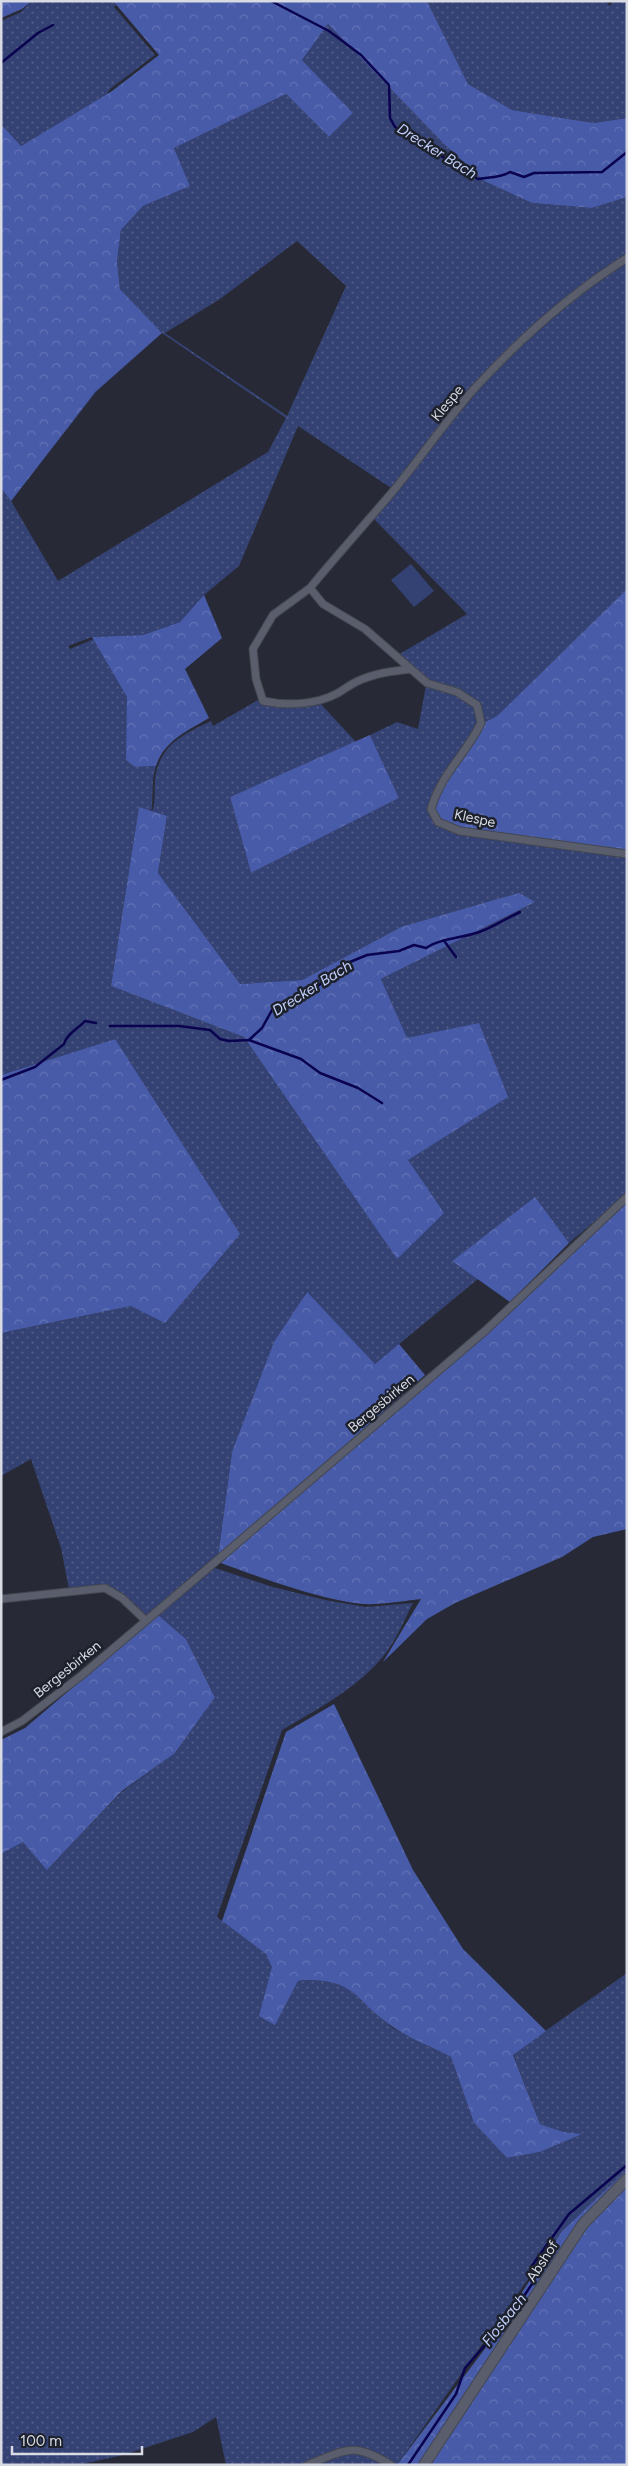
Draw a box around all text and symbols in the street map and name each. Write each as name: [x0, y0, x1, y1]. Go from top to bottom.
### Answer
water label: Drecker Bach: [394, 119, 480, 183]
street label: Klespe: [428, 381, 467, 425]
street label: Klespe: [453, 806, 497, 831]
water label: Drecker Bach: [269, 956, 355, 1020]
street label: Bergesbirken: [345, 1371, 418, 1436]
street label: Bergesbirken: [30, 1637, 105, 1702]
street label: Abshof: [523, 2237, 562, 2285]
water label: Flosbach: [478, 2290, 530, 2350]
scale bar: [12, 2424, 142, 2456]
text: 100 m: [20, 2432, 62, 2450]

